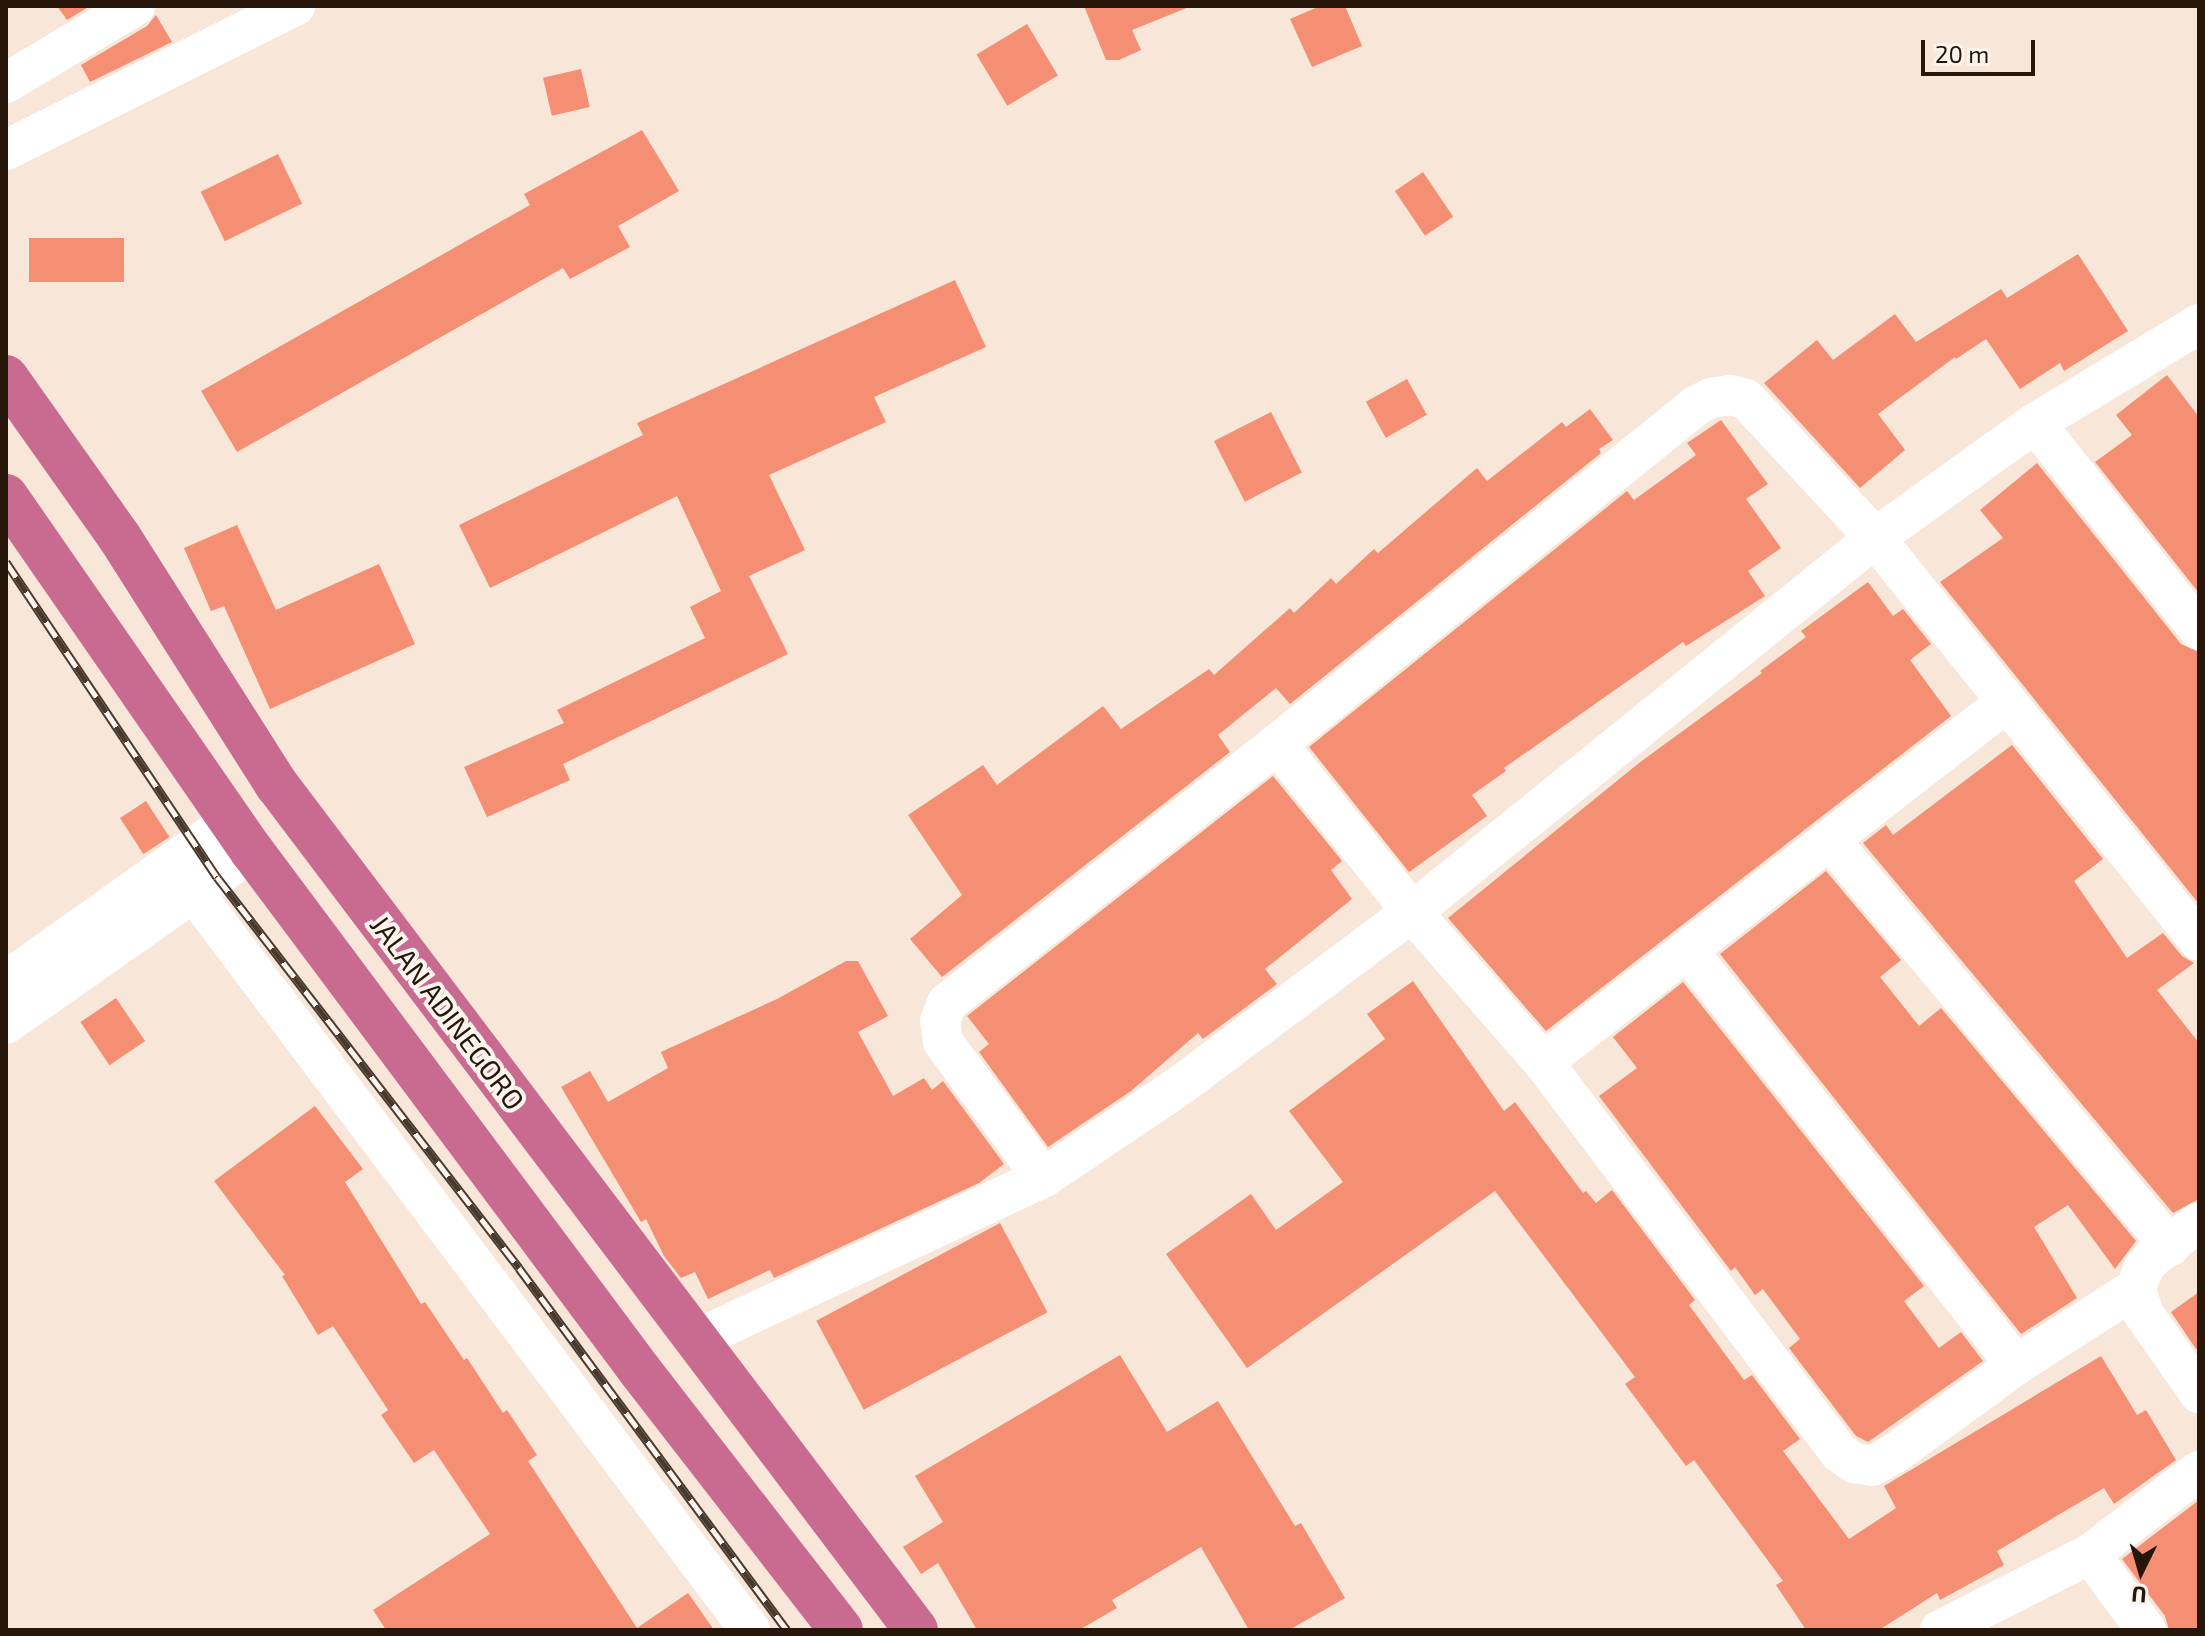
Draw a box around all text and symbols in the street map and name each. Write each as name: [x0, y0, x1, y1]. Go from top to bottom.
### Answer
scale bar: [1925, 24, 2039, 74]
text: 20 m: [1935, 39, 1989, 68]
street label: JALAN ADINEGORO: [364, 908, 532, 1116]
north arrow: [2101, 1532, 2181, 1612]
text: U: [2130, 1582, 2148, 1610]

